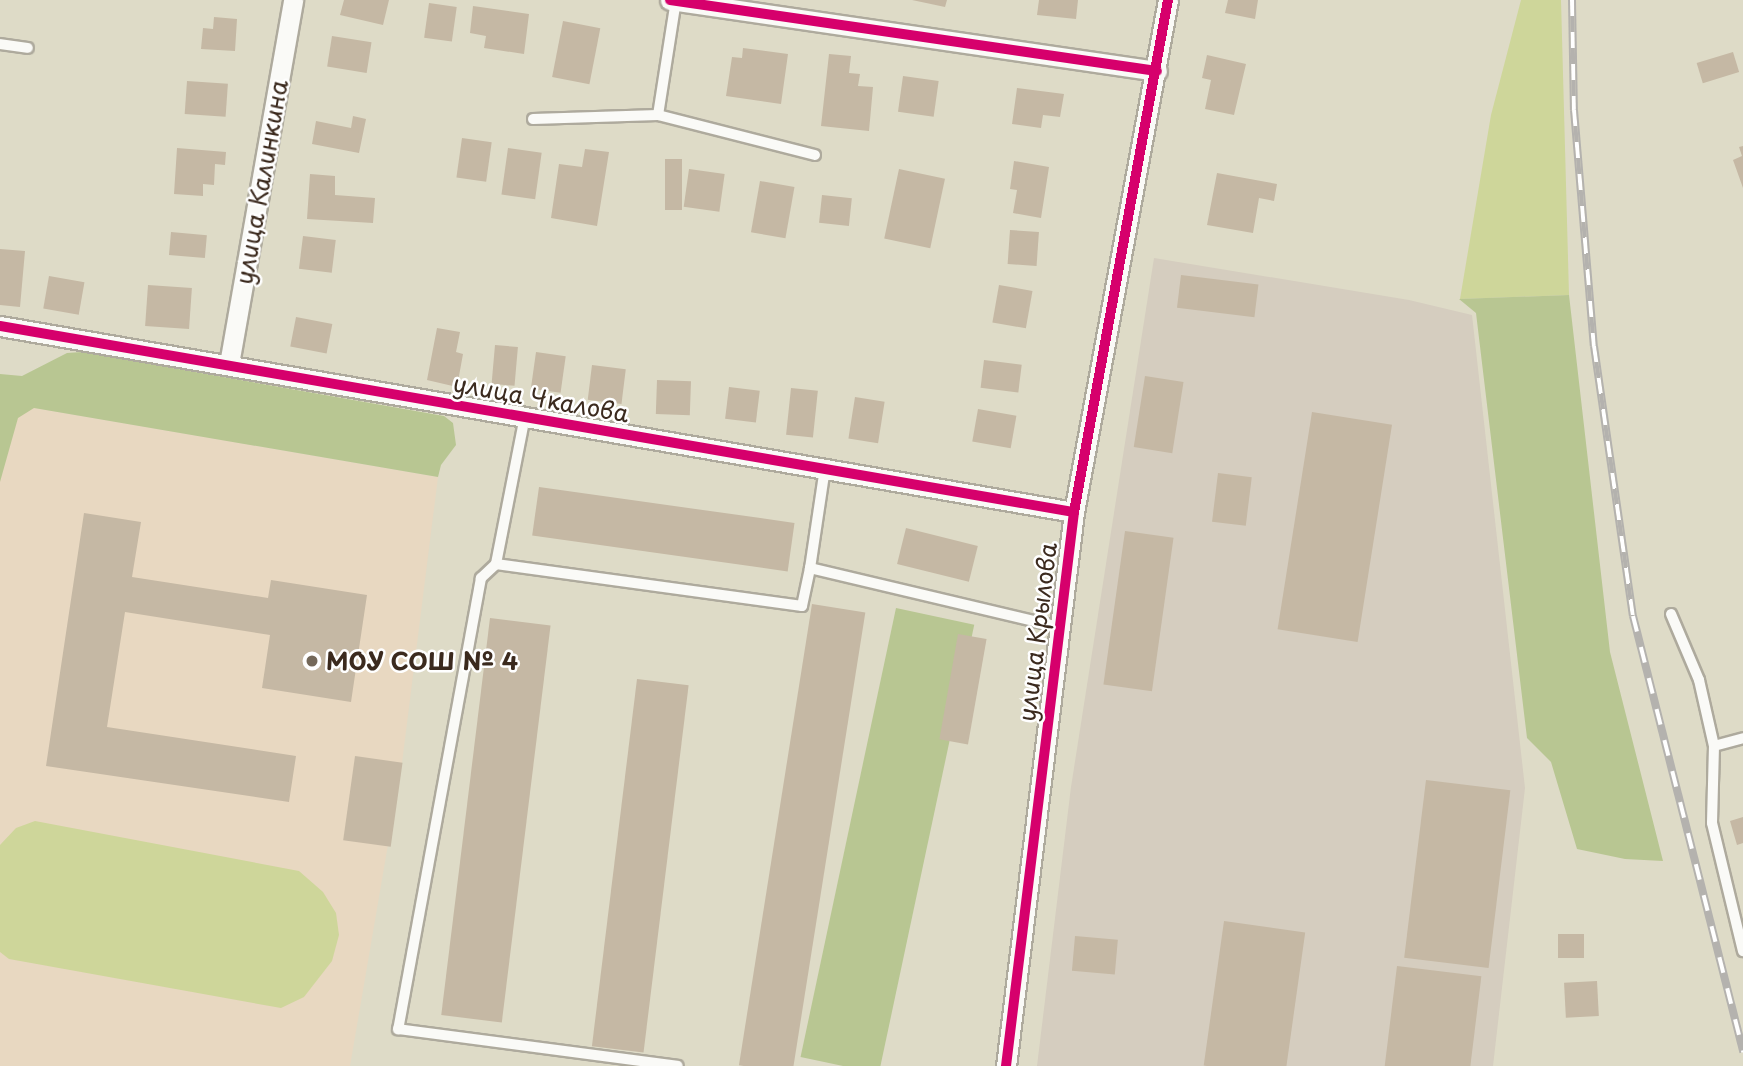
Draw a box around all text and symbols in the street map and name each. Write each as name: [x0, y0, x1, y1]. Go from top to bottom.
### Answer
street label: улица Калинкина: [229, 77, 293, 287]
street label: улица Чкалова: [450, 368, 632, 428]
street label: улица Крылова: [1012, 540, 1062, 724]
place label: МОУ СОШ № 4: [326, 647, 521, 675]
marker: МОУ СОШ № 4: [304, 653, 320, 669]

